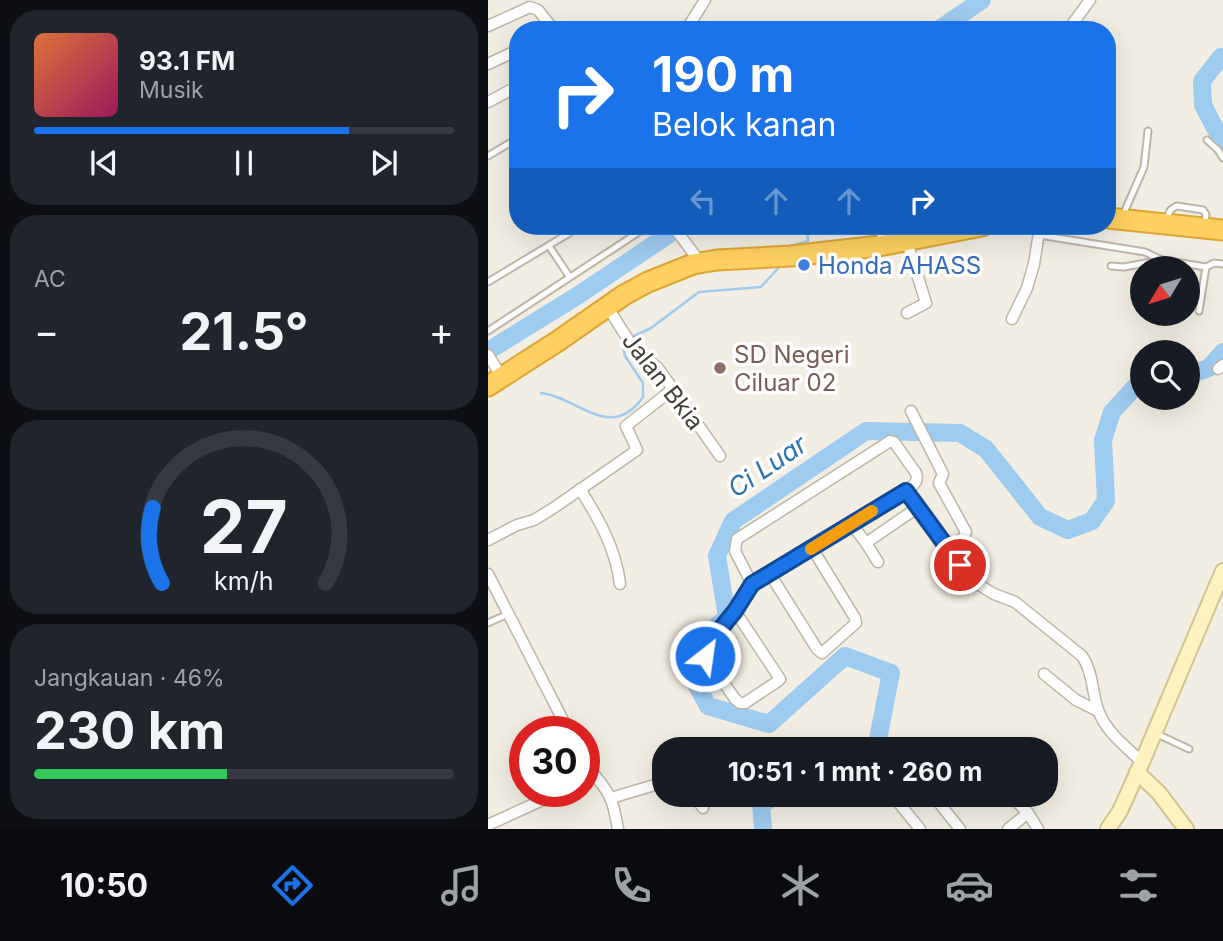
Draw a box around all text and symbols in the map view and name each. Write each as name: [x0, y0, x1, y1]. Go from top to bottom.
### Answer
text: 93.1 FM: [139, 45, 235, 76]
text: 190 m: [652, 45, 794, 104]
icon: right: [537, 49, 628, 140]
text: Musik: [139, 76, 204, 104]
text: Belok kanan: [652, 105, 836, 144]
icon: previous: [85, 144, 123, 182]
icon: pause: [225, 144, 263, 182]
icon: next: [365, 144, 403, 182]
icon: left: [684, 182, 722, 220]
icon: ahead: [757, 182, 795, 220]
icon: ahead: [830, 182, 868, 220]
icon: right: [903, 182, 941, 220]
place label: Honda AHASS: [818, 251, 981, 280]
north arrow: [1130, 256, 1200, 326]
map controls: [1130, 256, 1200, 410]
marker: Honda AHASS: [796, 257, 812, 273]
text: AC: [34, 265, 66, 293]
text: 21.5°: [179, 300, 309, 363]
text: −: [34, 308, 59, 354]
text: +: [429, 308, 454, 354]
street label: Jalan Bkia: [616, 327, 710, 435]
place label: SD Negeri Ciluar 02: [734, 340, 849, 397]
button: search: [1130, 340, 1200, 410]
marker: SD Negeri Ciluar 02: [712, 360, 728, 376]
water label: Ci Luar: [722, 428, 813, 504]
text: 27: [200, 482, 288, 571]
pin: [930, 535, 990, 595]
icon: arrive: [941, 546, 979, 584]
text: km/h: [214, 566, 274, 596]
position arrow: [668, 619, 742, 693]
text: Jangkauan · 46%: [34, 664, 225, 692]
text: 230 km: [34, 699, 225, 762]
speed limit sign: 30: [509, 716, 600, 807]
text: 10:51 · 1 mnt · 260 m: [728, 756, 982, 787]
icon: directions: [268, 861, 317, 910]
icon: music: [437, 861, 486, 910]
icon: phone: [607, 861, 656, 910]
icon: climate: [776, 861, 825, 910]
icon: car: [945, 861, 994, 910]
icon: filters: [1114, 861, 1163, 910]
text: 10:50: [60, 866, 148, 905]

